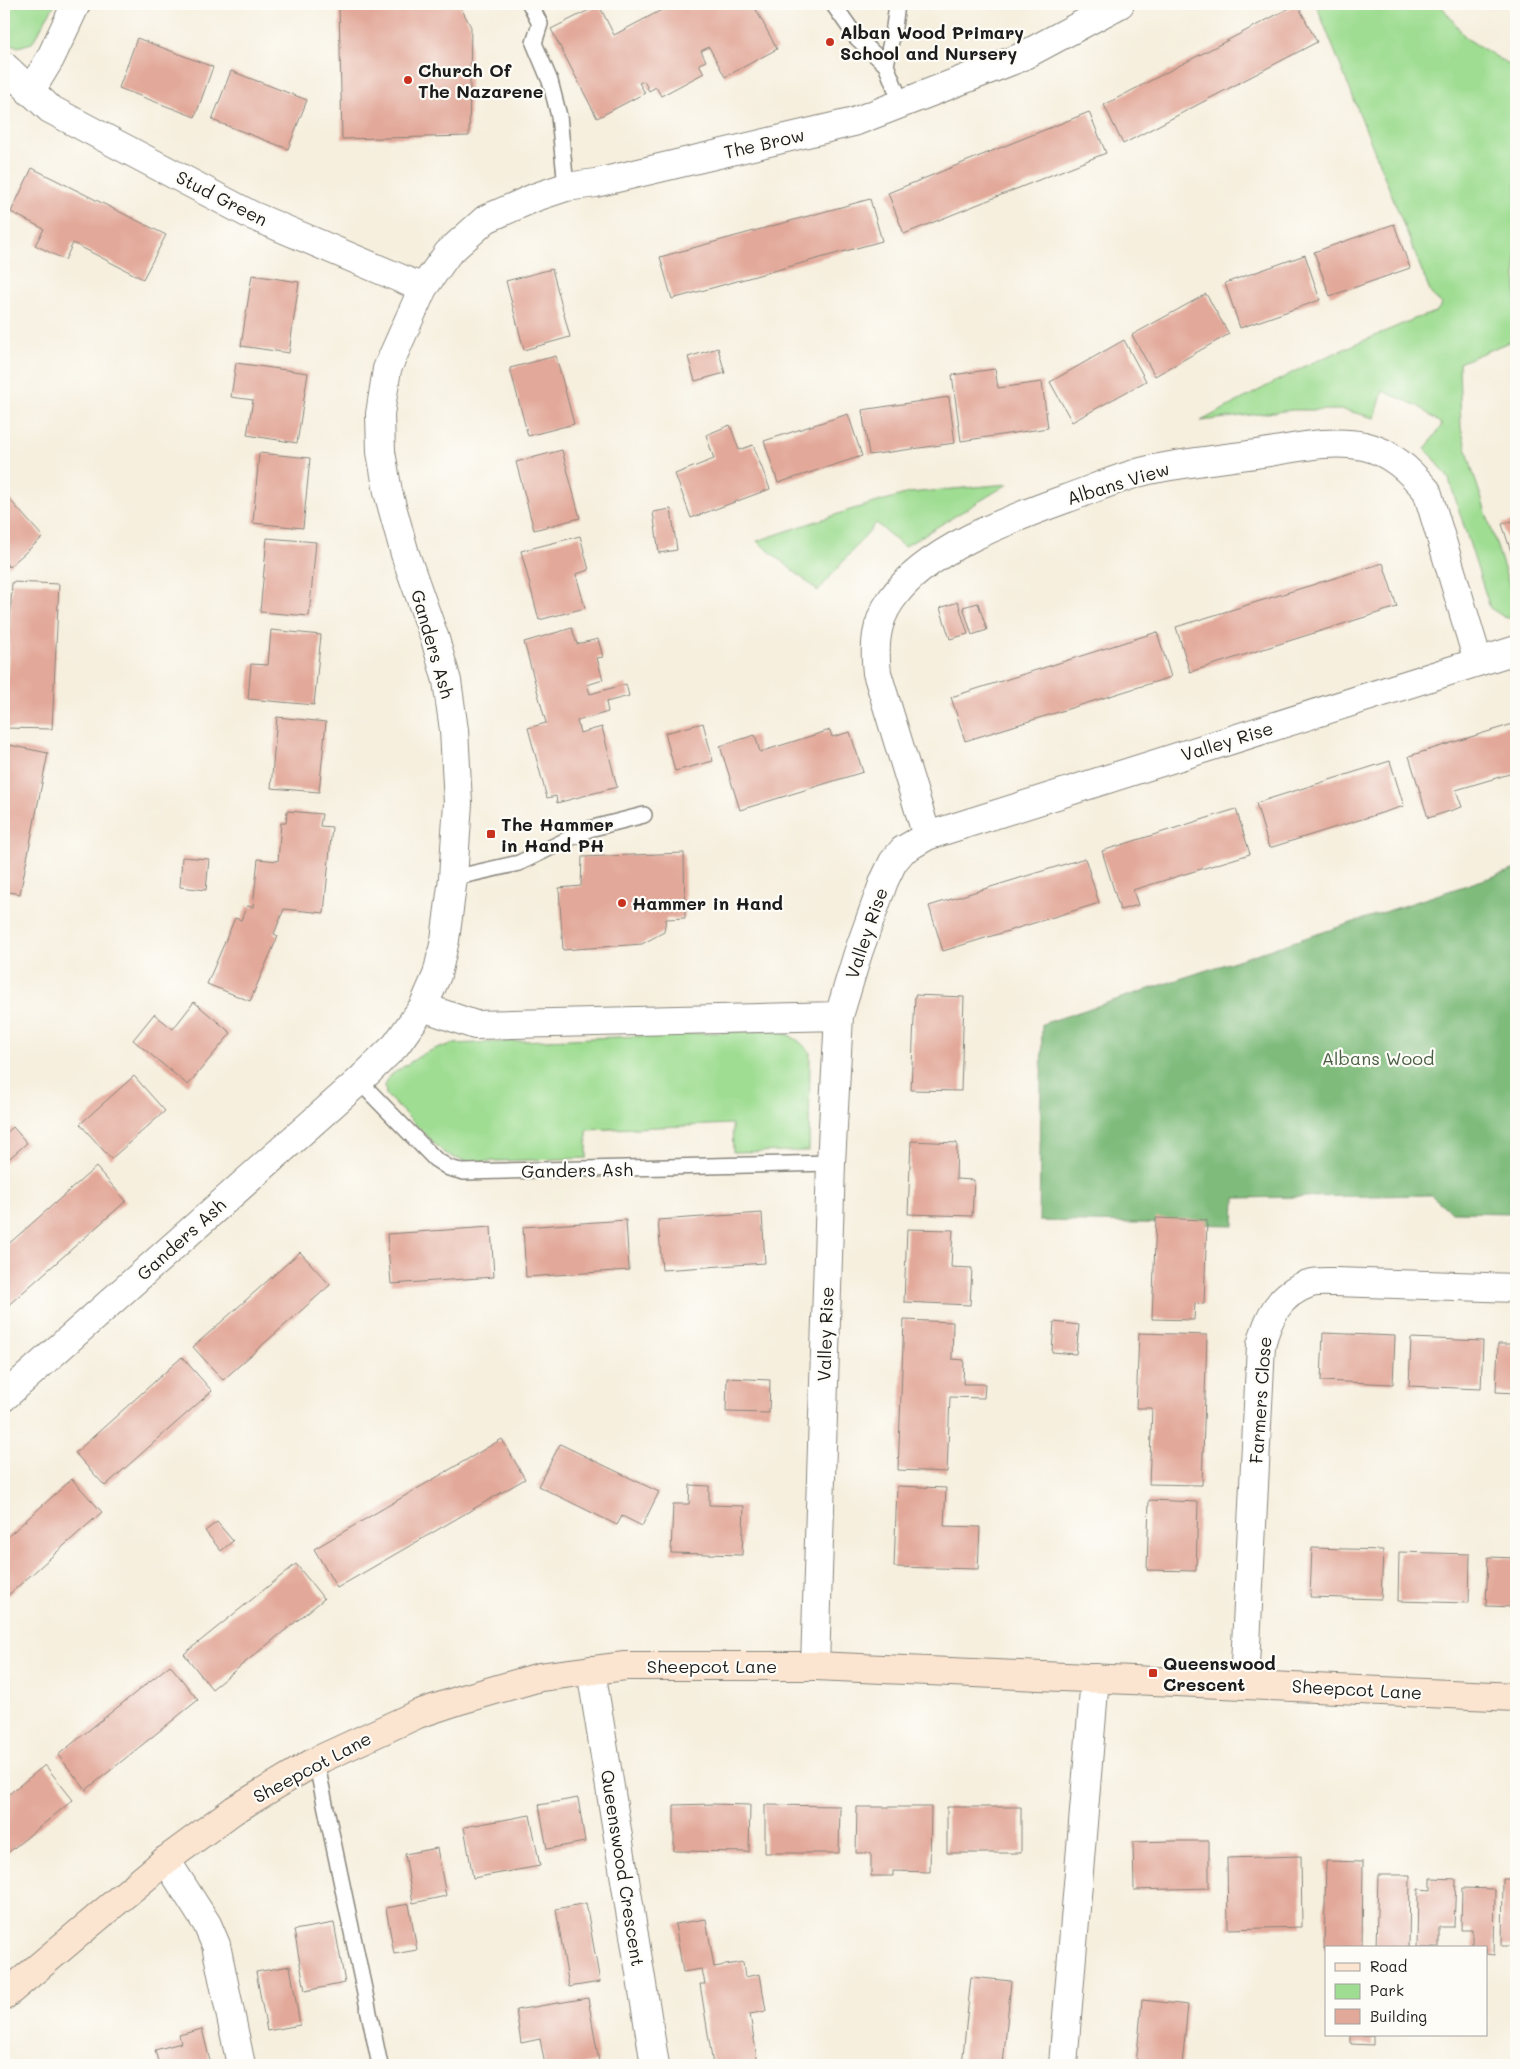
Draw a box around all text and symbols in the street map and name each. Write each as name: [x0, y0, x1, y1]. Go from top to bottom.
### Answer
place label: Alban Wood Primary School and Nursery: [840, 20, 1024, 65]
marker: Alban Wood Primary School and Nursery: [824, 36, 836, 48]
place label: Church Of The Nazarene: [418, 58, 544, 103]
marker: Church Of The Nazarene: [402, 74, 414, 86]
street label: The Brow: [721, 122, 807, 164]
street label: Stud Green: [172, 165, 272, 231]
street label: Albans View: [1064, 456, 1172, 510]
street label: Ganders Ash: [406, 587, 460, 701]
street label: Valley Rise: [1178, 716, 1276, 766]
place label: The Hammer in Hand PH: [501, 812, 614, 857]
marker: The Hammer in Hand PH: [485, 828, 497, 840]
street label: Valley Rise: [839, 884, 893, 982]
place label: Hammer in Hand: [632, 891, 783, 915]
marker: Hammer in Hand: [616, 897, 628, 909]
park label: Albans Wood: [1322, 1046, 1434, 1070]
street label: Ganders Ash: [521, 1157, 633, 1183]
street label: Ganders Ash: [131, 1193, 231, 1285]
street label: Valley Rise: [811, 1286, 839, 1382]
street label: Farmers Close: [1244, 1336, 1276, 1464]
place label: Queenswood Crescent: [1163, 1651, 1276, 1696]
street label: Sheepcot Lane: [647, 1654, 777, 1678]
marker: Queenswood Crescent: [1147, 1667, 1159, 1679]
street label: Sheepcot Lane: [1291, 1674, 1423, 1704]
street label: Sheepcot Lane: [249, 1726, 375, 1808]
street label: Queenswood Crescent: [596, 1768, 650, 1968]
legend: [1325, 1946, 1488, 2036]
text: Road: [1370, 1956, 1407, 1976]
text: Park: [1370, 1980, 1404, 2000]
text: Building: [1370, 2006, 1427, 2026]

